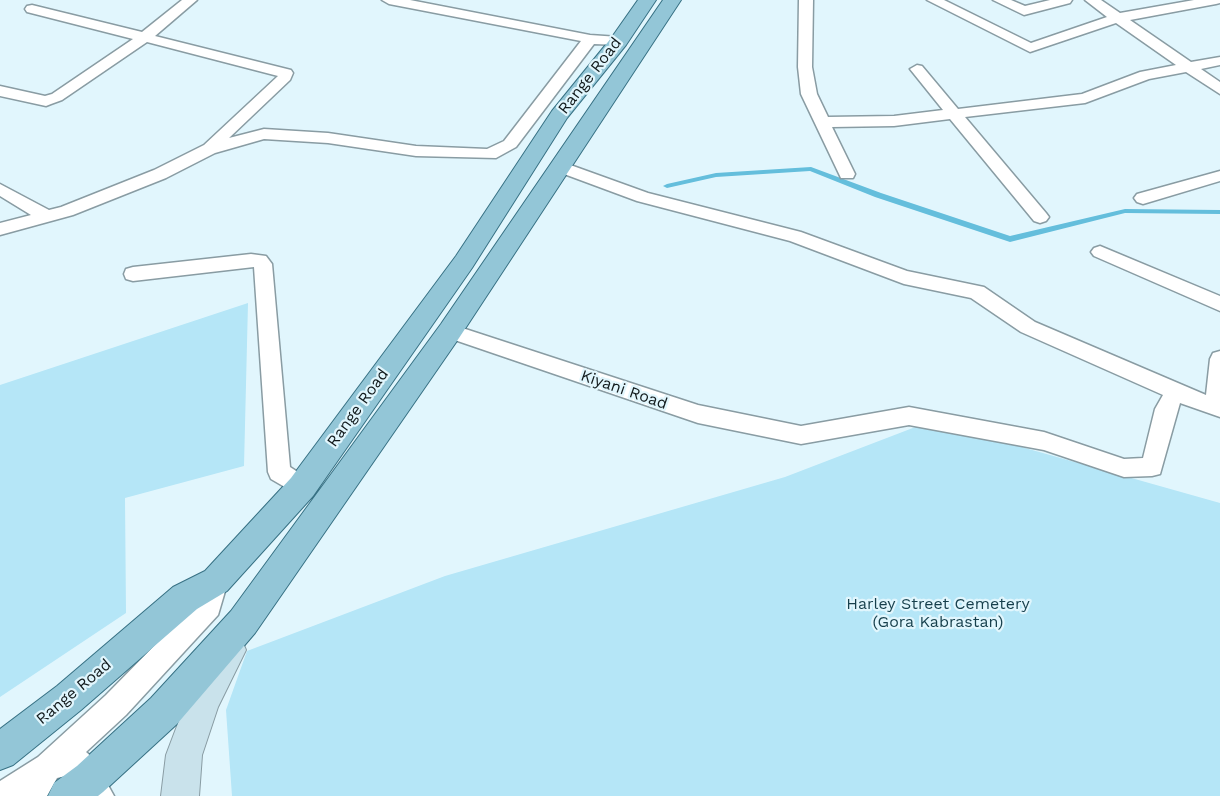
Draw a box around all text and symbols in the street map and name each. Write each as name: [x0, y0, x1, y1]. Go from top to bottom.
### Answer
street label: Range Road: [554, 34, 626, 118]
street label: Range Road: [323, 365, 393, 451]
street label: Kiyani Road: [578, 366, 670, 414]
park label: Harley Street Cemetery (Gora Kabrastan): [846, 594, 1030, 632]
street label: Range Road: [33, 655, 115, 729]

